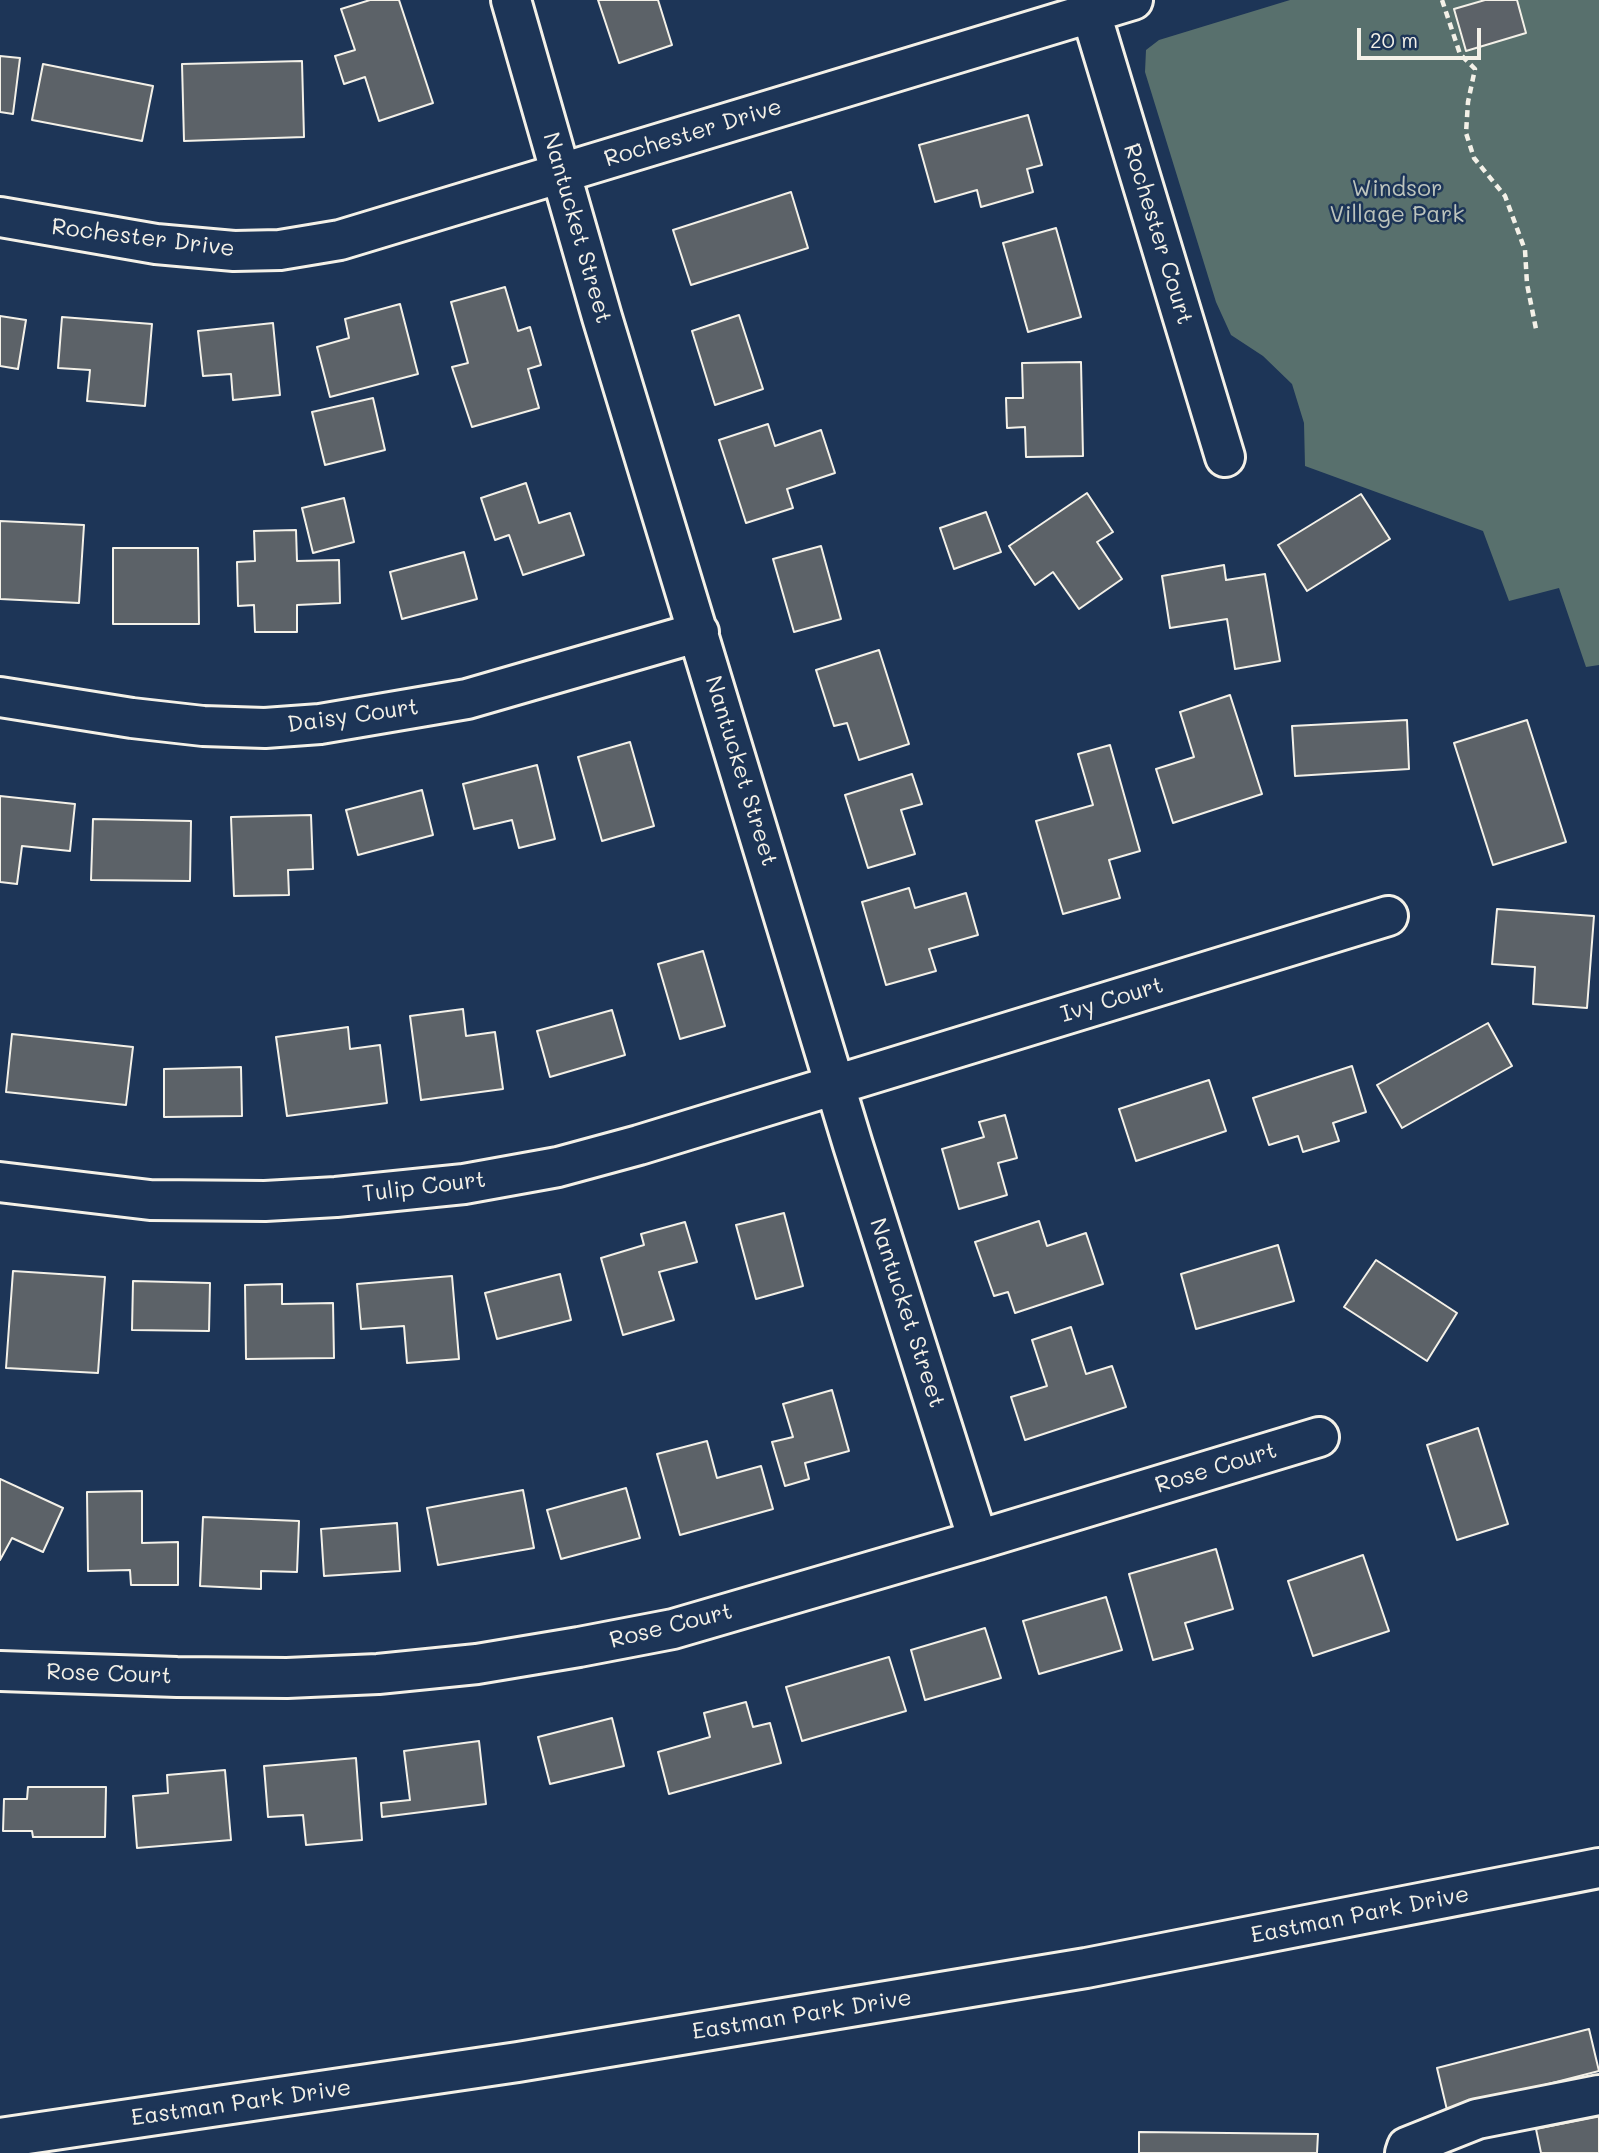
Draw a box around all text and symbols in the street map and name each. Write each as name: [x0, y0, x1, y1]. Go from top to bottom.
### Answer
scale bar: [1361, 14, 1485, 58]
text: 20 m: [1370, 26, 1418, 53]
street label: Rochester Drive: [601, 93, 785, 173]
street label: Nantucket Street: [537, 129, 617, 327]
street label: Rochester Court: [1117, 140, 1199, 328]
park label: Windsor Village Park: [1330, 175, 1464, 229]
street label: Rochester Drive: [50, 213, 236, 263]
street label: Nantucket Street: [699, 673, 783, 869]
street label: Daisy Court: [286, 693, 420, 739]
street label: Ivy Court: [1057, 971, 1167, 1029]
street label: Tulip Court: [361, 1166, 487, 1208]
street label: Nantucket Street: [863, 1215, 951, 1411]
street label: Rose Court: [1152, 1436, 1280, 1500]
street label: Rose Court: [607, 1597, 735, 1655]
street label: Rose Court: [46, 1658, 172, 1690]
street label: Eastman Park Drive: [1248, 1880, 1472, 1950]
street label: Eastman Park Drive: [690, 1984, 914, 2046]
street label: Eastman Park Drive: [129, 2074, 353, 2132]

